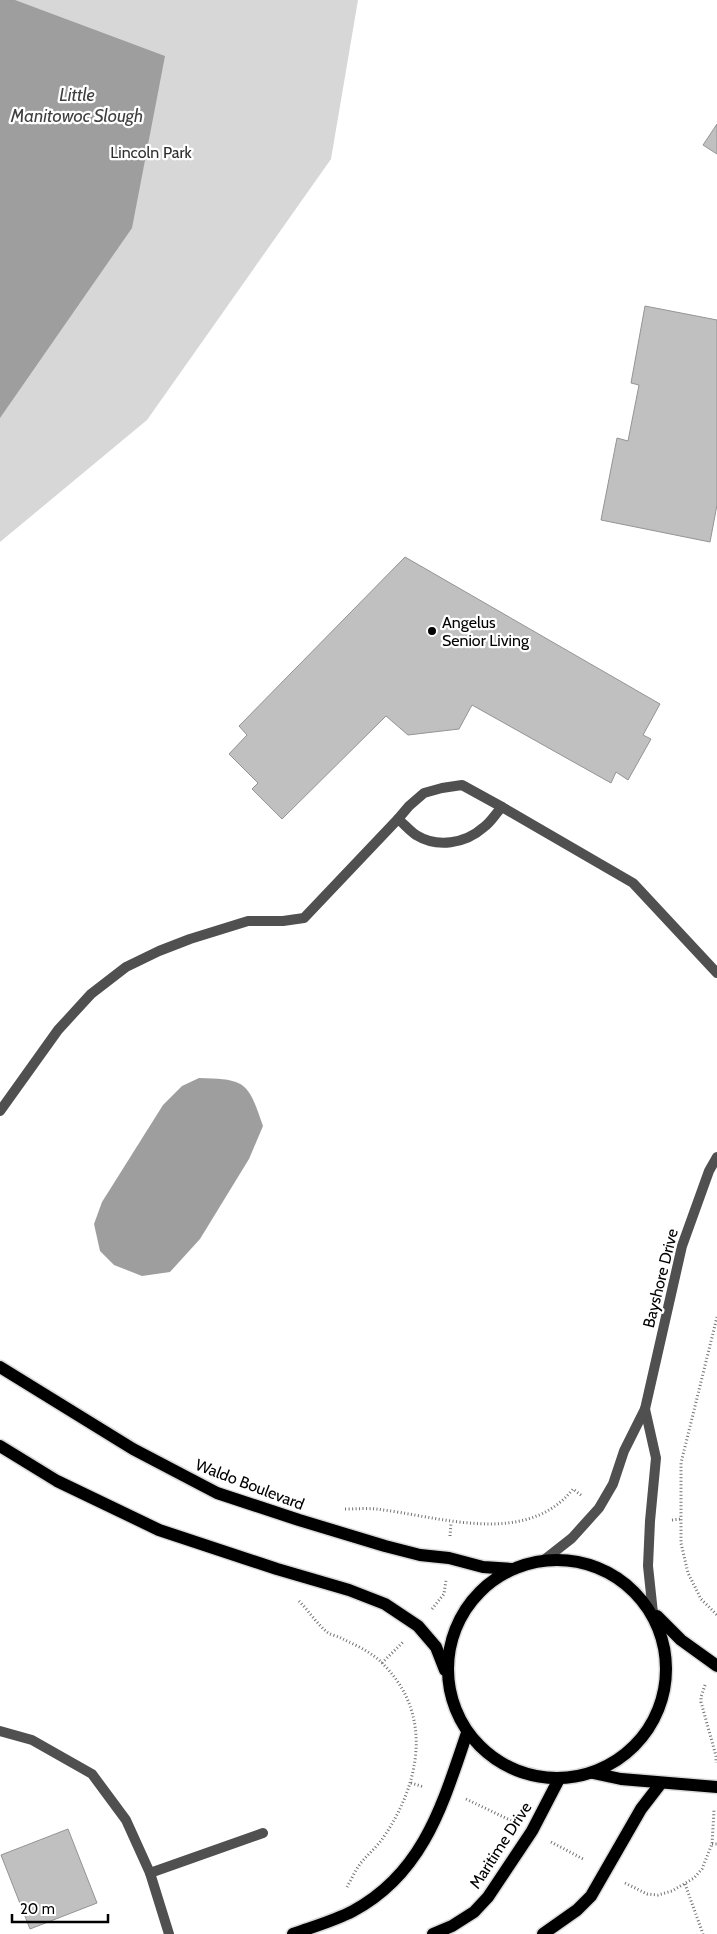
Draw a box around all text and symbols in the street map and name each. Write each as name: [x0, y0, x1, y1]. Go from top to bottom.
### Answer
water label: Little Manitowoc Slough: [10, 84, 143, 127]
park label: Lincoln Park: [110, 143, 193, 162]
place label: Angelus Senior Living: [442, 613, 530, 650]
marker: Angelus Senior Living: [426, 625, 438, 637]
street label: Bayshore Drive: [639, 1227, 682, 1330]
street label: Waldo Boulevard: [193, 1455, 307, 1514]
street label: Maritime Drive: [465, 1798, 535, 1892]
scale bar: [12, 1892, 109, 1924]
text: 20 m: [20, 1900, 55, 1918]

